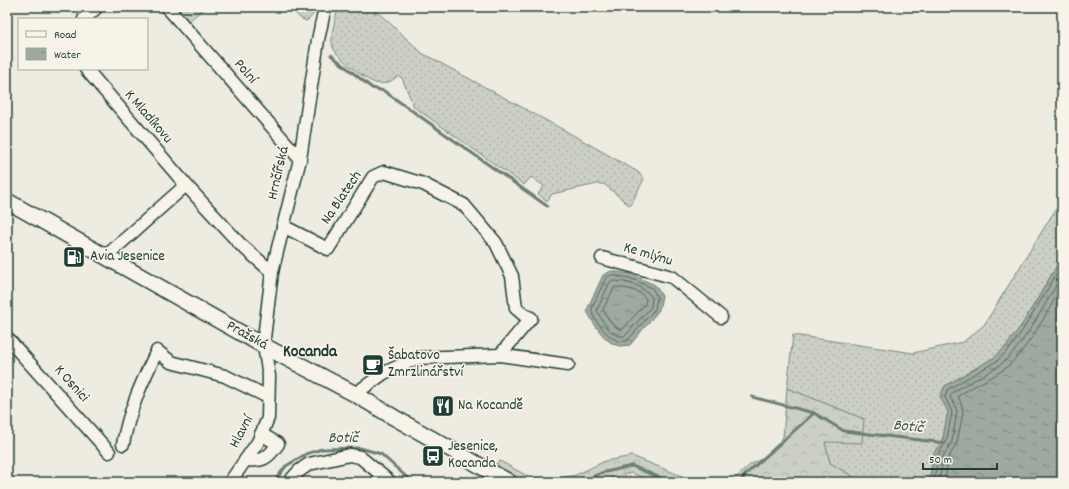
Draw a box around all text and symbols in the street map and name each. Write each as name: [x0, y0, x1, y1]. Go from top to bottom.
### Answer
legend: [18, 18, 148, 70]
text: Road: [54, 27, 76, 44]
text: Water: [54, 47, 81, 64]
street label: Polní: [228, 55, 263, 90]
street label: K Mladíkovu: [118, 85, 178, 149]
street label: Hrnčířská: [262, 144, 296, 202]
street label: Na Blatech: [316, 167, 368, 229]
street label: Ke mlýnu: [621, 237, 675, 273]
fuel station icon: Avia Jesenice: [61, 244, 87, 270]
place label: Avia Jesenice: [90, 246, 165, 268]
street label: Pražská: [222, 316, 272, 357]
district label: Kocanda: [283, 341, 338, 365]
place label: Šabatovo Zmrzlinářství: [388, 345, 465, 384]
cafe icon: Šabatovo Zmrzlinářství: [360, 352, 386, 378]
street label: K Osnici: [48, 360, 94, 408]
restaurant icon: Na Kocandě: [430, 393, 456, 419]
place label: Na Kocandě: [458, 395, 523, 417]
street label: Hlavní: [224, 411, 260, 452]
water label: Botič: [892, 414, 927, 440]
water label: Botič: [328, 427, 361, 450]
place label: Jesenice, Kocanda: [448, 436, 498, 475]
bus stop icon: Jesenice, Kocanda: [420, 443, 446, 469]
scale bar: [923, 445, 997, 471]
text: 50 m: [929, 452, 952, 469]

